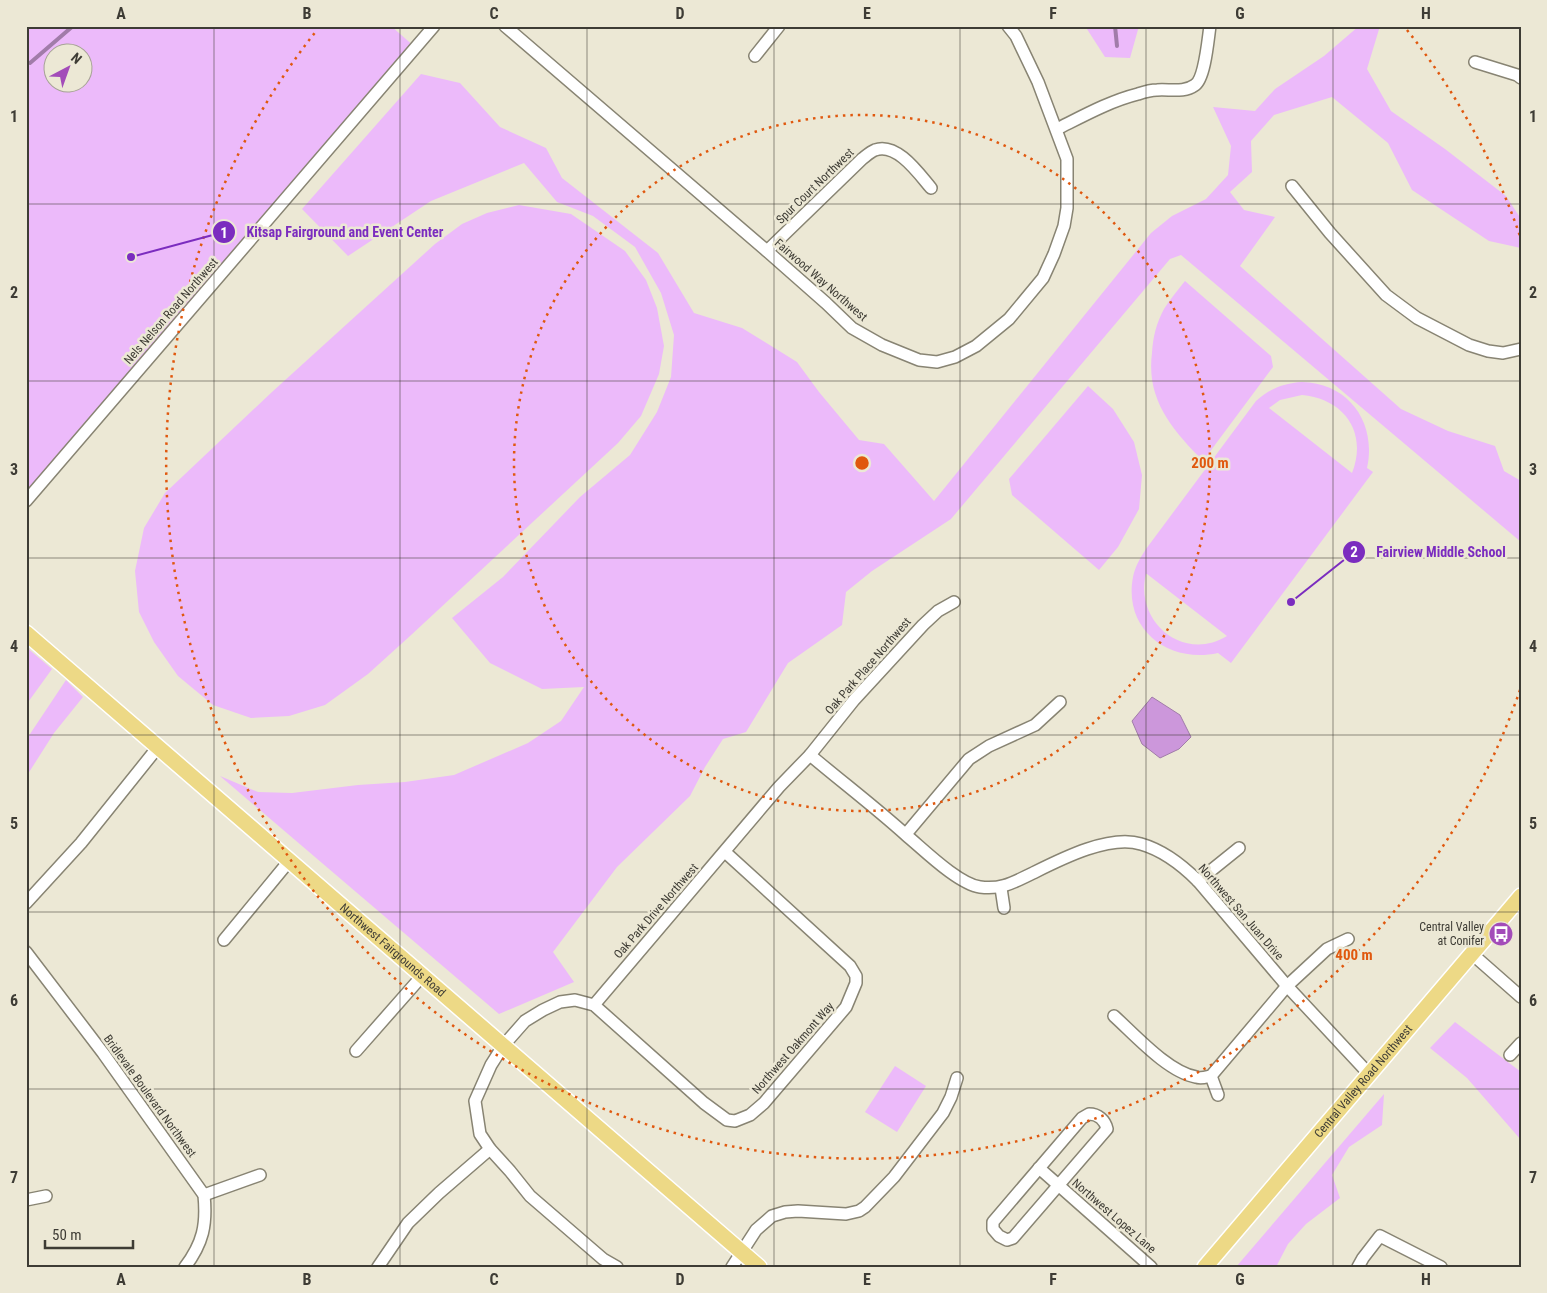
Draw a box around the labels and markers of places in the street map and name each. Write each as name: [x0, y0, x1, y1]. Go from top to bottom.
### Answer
callout: Kitsap Fairground and Event Center: [212, 218, 454, 247]
centre of rings: [853, 454, 871, 472]
callout: Fairview Middle School: [1341, 537, 1516, 566]
place label: Central Valley at Conifer: [1419, 920, 1484, 948]
bus stop icon: Central Valley at Conifer: [1488, 921, 1514, 947]

